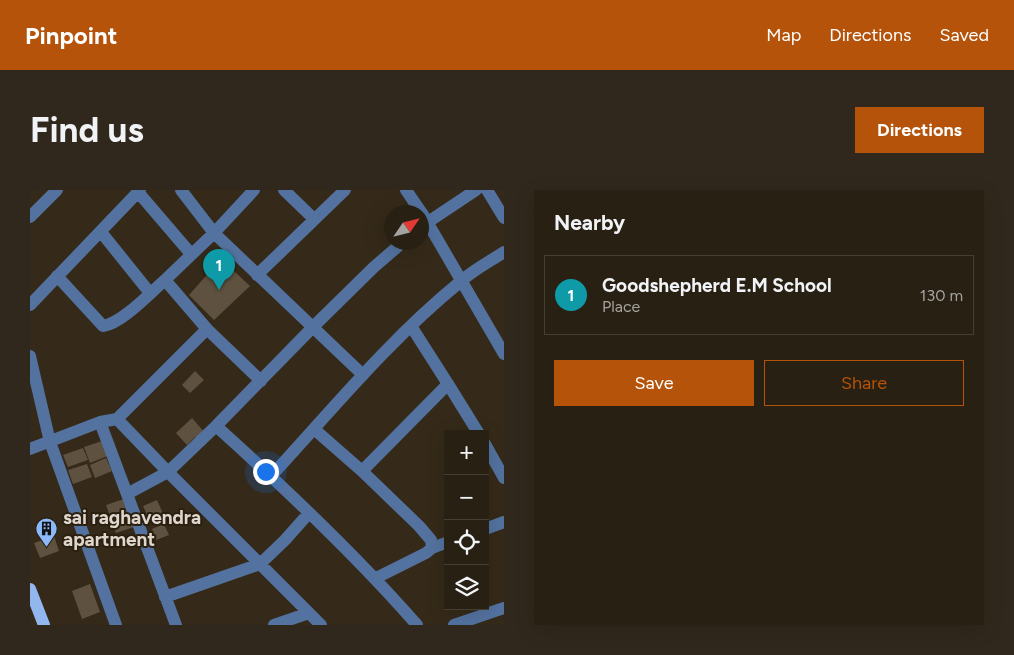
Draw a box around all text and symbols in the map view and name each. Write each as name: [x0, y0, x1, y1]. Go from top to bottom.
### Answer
text: Pinpoint: [25, 21, 117, 50]
text: Map: [766, 24, 801, 46]
text: Directions: [829, 24, 911, 46]
text: Saved: [939, 24, 989, 46]
button: Directions: [855, 107, 984, 153]
text: Find us: [30, 109, 144, 151]
north arrow: [384, 205, 429, 250]
text: Nearby: [554, 210, 625, 235]
pin: 1: [203, 249, 235, 290]
text: Goodshepherd E.M School: [602, 274, 832, 297]
text: 1: [568, 286, 574, 305]
text: 130 m: [920, 286, 963, 305]
text: Place: [602, 297, 640, 316]
button: Save: [554, 360, 754, 406]
button: Share: [764, 360, 964, 406]
map controls: [444, 430, 489, 610]
button: +: [444, 430, 489, 475]
your location: [253, 459, 279, 485]
button: −: [444, 475, 489, 520]
place label: sai raghavendra apartment: [63, 506, 201, 551]
building icon: sai raghavendra apartment: [35, 516, 59, 547]
button: locate: [444, 520, 489, 565]
button: layers: [444, 565, 489, 610]

